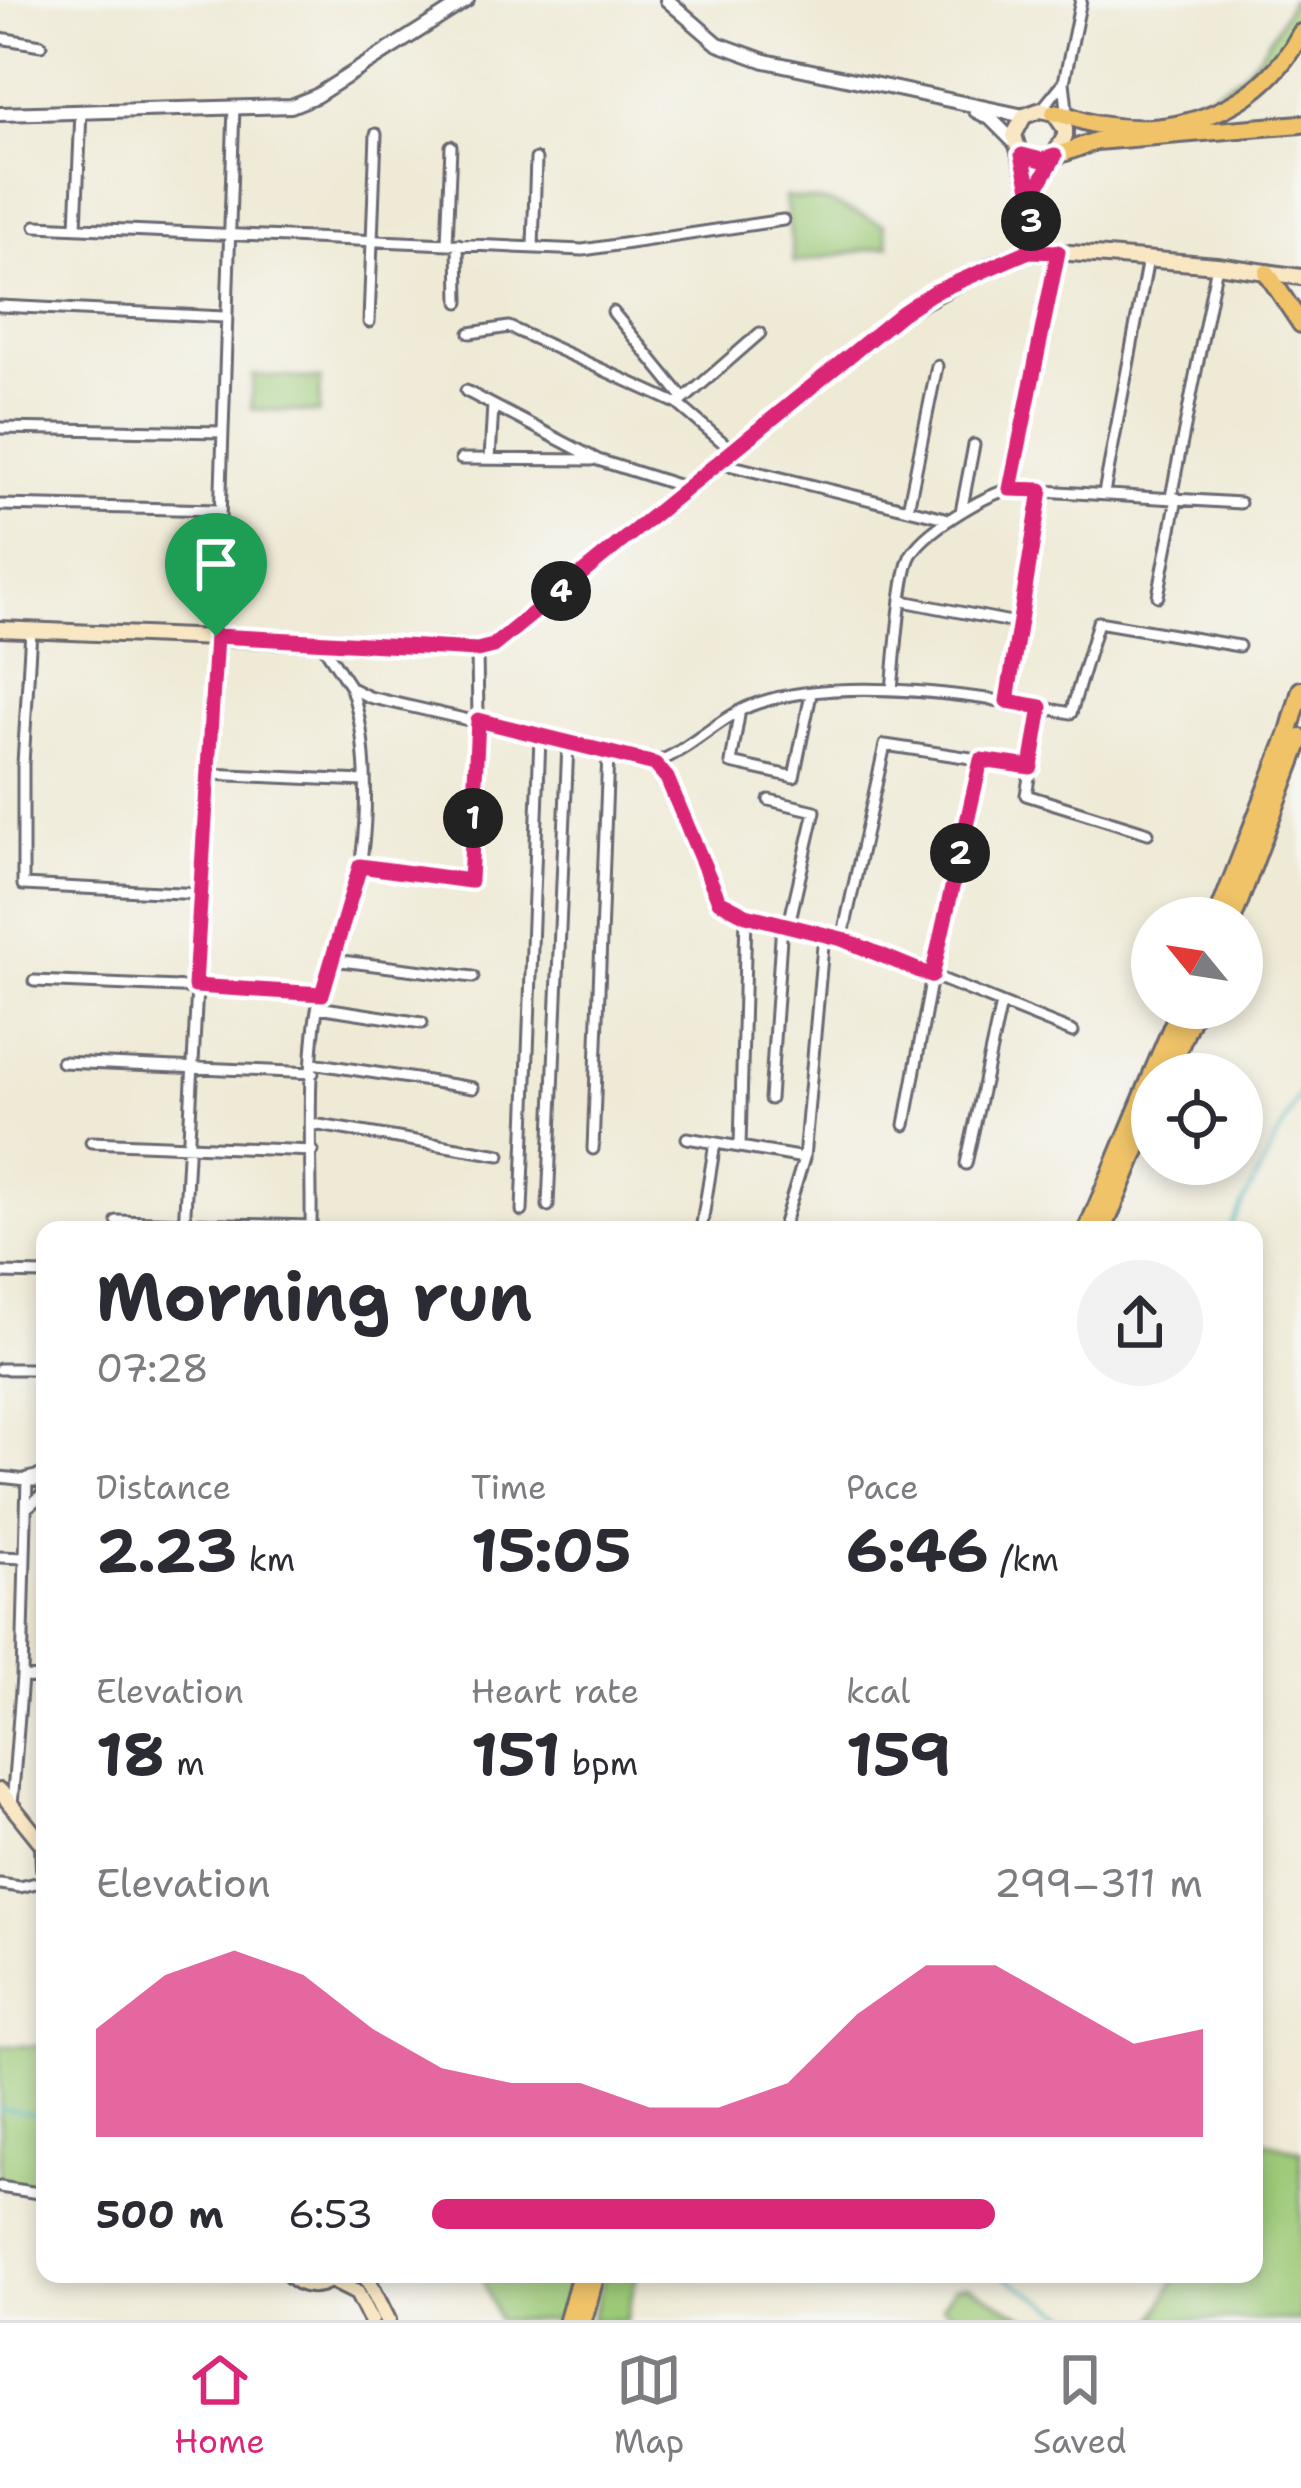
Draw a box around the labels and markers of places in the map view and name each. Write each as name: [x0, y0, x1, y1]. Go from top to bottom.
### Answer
pin: 3: [1001, 191, 1061, 251]
pin: [165, 513, 267, 636]
pin: 4: [531, 561, 591, 621]
pin: 1: [443, 788, 503, 848]
pin: 2: [930, 823, 990, 883]

